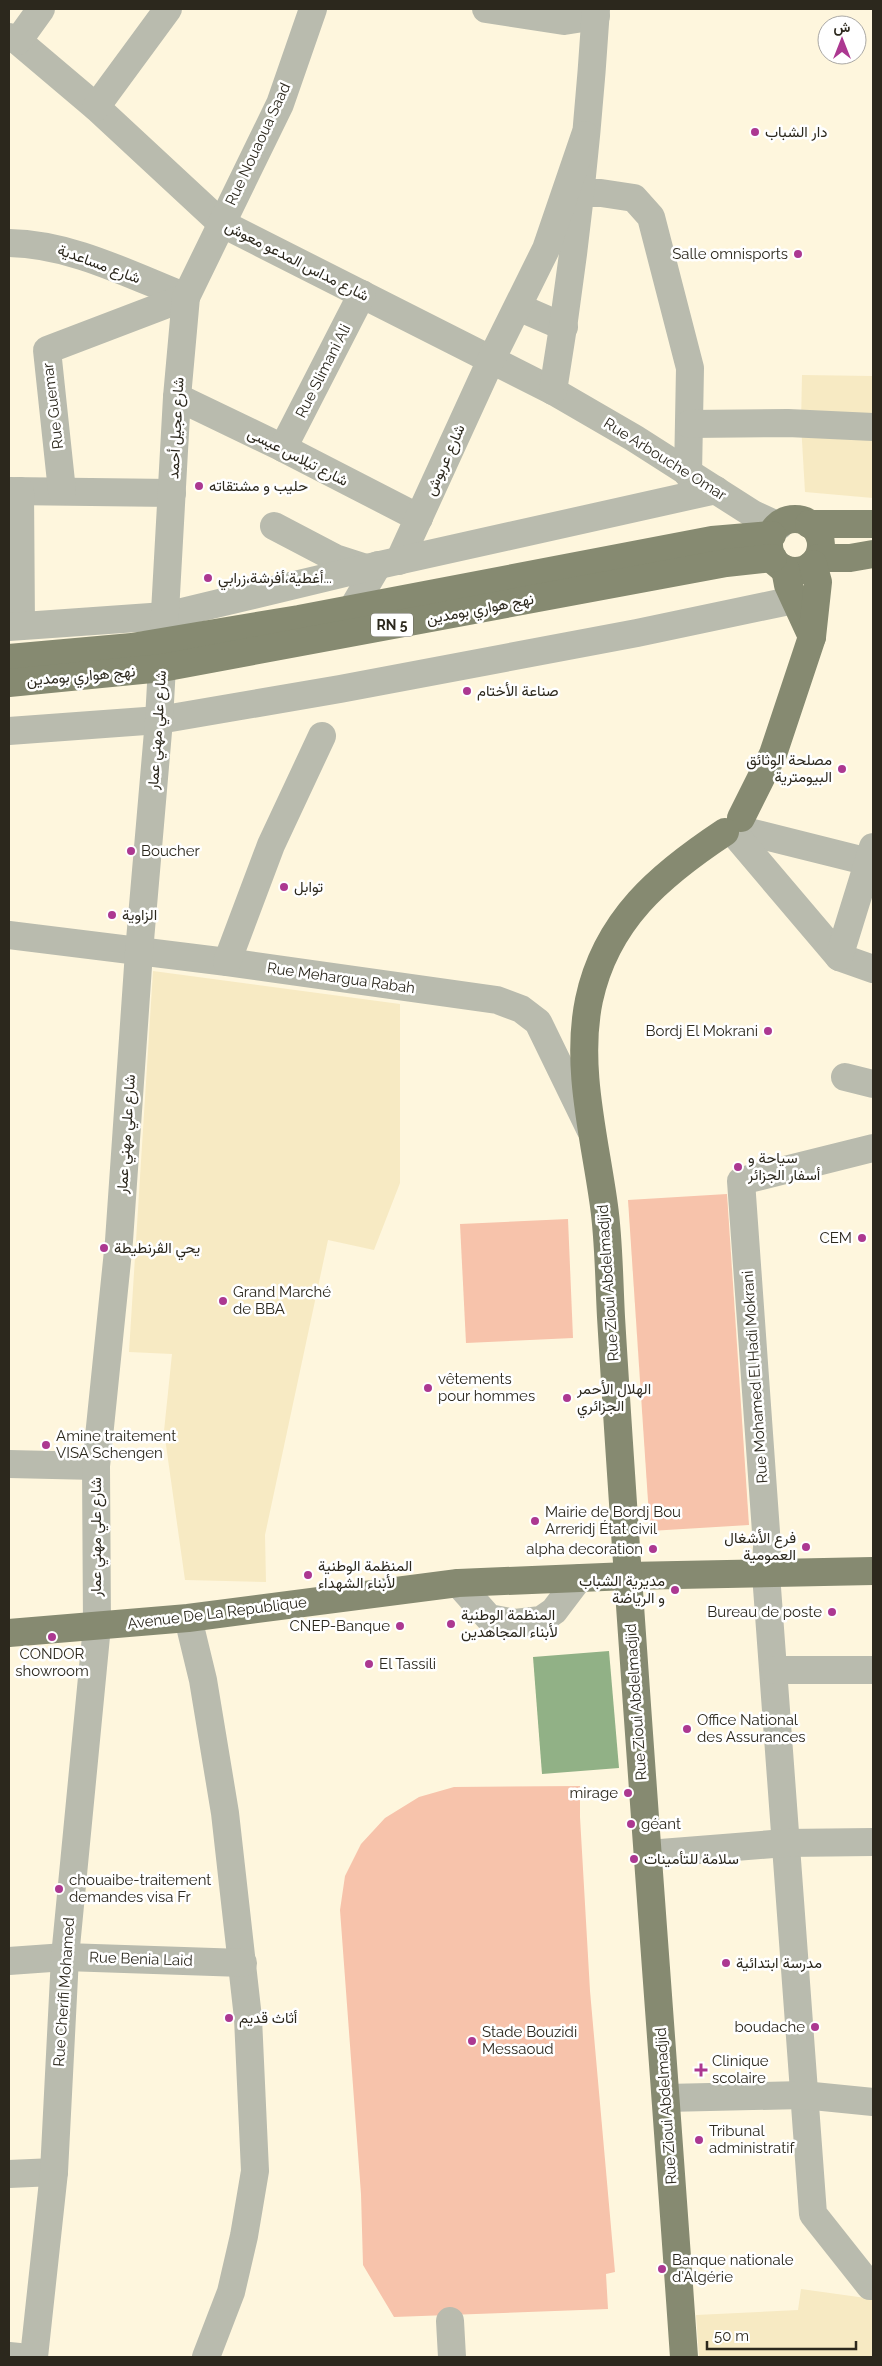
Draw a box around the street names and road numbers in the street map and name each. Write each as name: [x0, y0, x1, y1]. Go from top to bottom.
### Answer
street label: Rue Nouaoua Saad: [222, 80, 294, 208]
street label: شارع مداس المدعو معوش: [221, 217, 372, 307]
street label: شارع مساعدية: [54, 241, 143, 289]
street label: Rue Slimani Ali: [292, 321, 354, 421]
street label: Rue Guemar: [39, 361, 67, 450]
street label: شارع عجيل أحمد: [164, 376, 190, 479]
street label: Rue Arbouche Omar: [600, 414, 730, 504]
street label: شارع عربوش: [421, 421, 471, 499]
street label: شارع تيلاس عيسى: [244, 424, 351, 492]
street label: نهج هواري بومدين: [425, 590, 536, 632]
road number: RN 5: [371, 614, 413, 636]
street label: نهج هواري بومدين: [26, 662, 136, 694]
street label: شارع علي مهني عمار: [144, 670, 174, 792]
street label: Rue Mehargua Rabah: [266, 959, 416, 997]
street label: شارع علي مهني عمار: [113, 1074, 143, 1196]
street label: Rue Zioui Abdelmadjid: [594, 1204, 622, 1362]
street label: Rue Mohamed El Hadi Mokrani: [739, 1270, 771, 1484]
street label: شارع علي مهني عمار: [87, 1477, 109, 1598]
street label: Avenue De La Republique: [126, 1593, 308, 1633]
street label: Rue Zioui Abdelmadjid: [622, 1623, 650, 1781]
street label: Rue Cherifi Mohamed: [50, 1917, 78, 2067]
street label: Rue Benia Laid: [89, 1948, 193, 1970]
street label: Rue Zioui Abdelmadjid: [652, 2027, 680, 2185]

